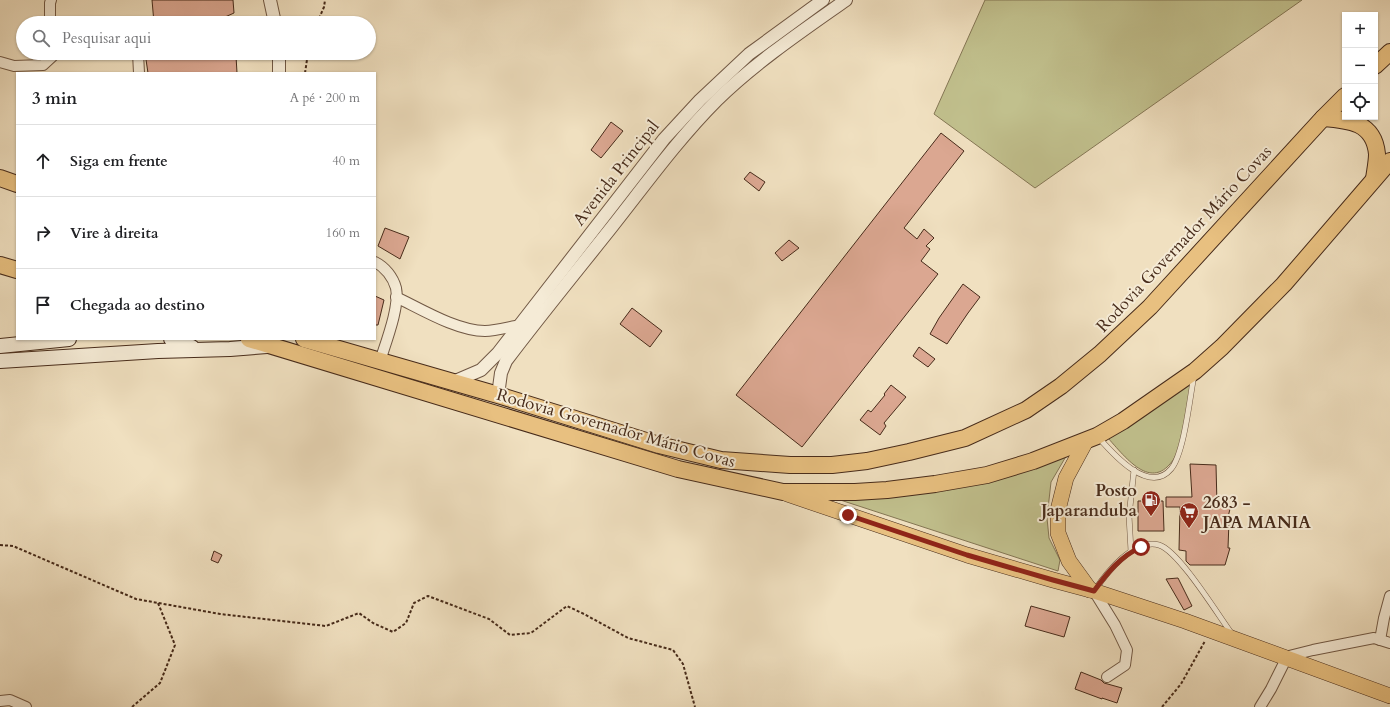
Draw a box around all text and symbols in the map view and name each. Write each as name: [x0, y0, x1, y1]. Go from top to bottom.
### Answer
map controls: [1342, 12, 1378, 120]
button: +: [1342, 12, 1378, 48]
search box: [16, 16, 376, 60]
icon: search: [30, 27, 52, 49]
text: Pesquisar aqui: [62, 28, 151, 48]
button: −: [1342, 48, 1378, 84]
button: locate: [1342, 84, 1378, 120]
text: 3 min: [32, 87, 77, 110]
text: A pé · 200 m: [290, 89, 360, 107]
street label: Avenida Principal: [568, 115, 665, 230]
street label: Rodovia Governador Mário Covas: [1091, 140, 1277, 337]
icon: ahead: [32, 150, 54, 172]
text: Siga em frente: [70, 151, 168, 171]
text: 40 m: [332, 152, 360, 170]
icon: right: [32, 222, 54, 244]
text: Vire à direita: [70, 223, 158, 243]
text: 160 m: [326, 224, 360, 242]
icon: arrive: [32, 294, 54, 316]
text: Chegada ao destino: [70, 295, 205, 315]
street label: Rodovia Governador Mário Covas: [494, 383, 738, 473]
place label: Posto Japaranduba: [1038, 479, 1138, 522]
fuel station icon: Posto Japaranduba: [1140, 489, 1162, 517]
place label: 2683 - JAPA MANIA: [1200, 491, 1311, 534]
supermarket icon: 2683 - JAPA MANIA: [1178, 501, 1200, 529]
route end: [839, 506, 857, 524]
route start: [1132, 538, 1150, 556]

